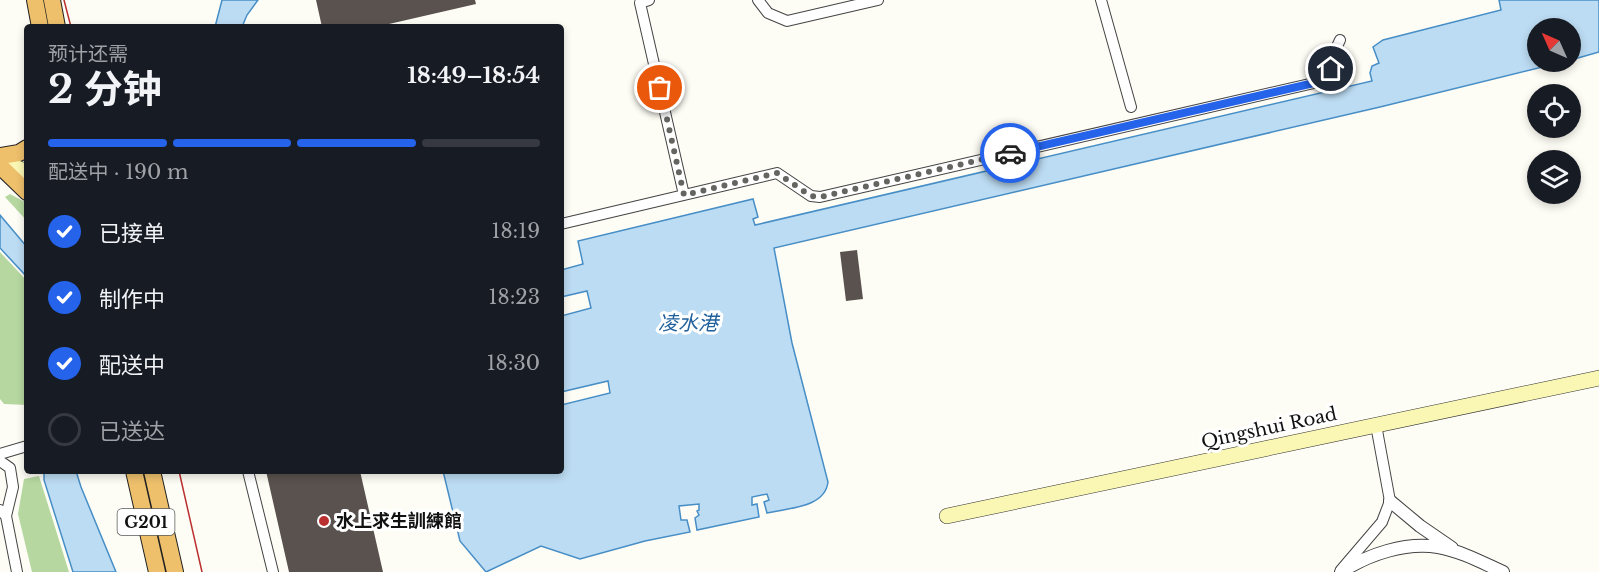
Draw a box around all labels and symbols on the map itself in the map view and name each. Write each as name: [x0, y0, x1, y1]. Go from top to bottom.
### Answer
north arrow: [1527, 18, 1581, 72]
pin: [1305, 43, 1356, 94]
pin: [634, 62, 685, 113]
courier: [980, 123, 1040, 183]
water label: 凌水港: [658, 311, 721, 335]
street label: Qingshui Road: [1199, 403, 1339, 453]
road number: G201: [118, 509, 174, 535]
place label: 水上求生訓練館: [336, 510, 462, 532]
marker: 水上求生訓練館: [317, 514, 331, 528]

